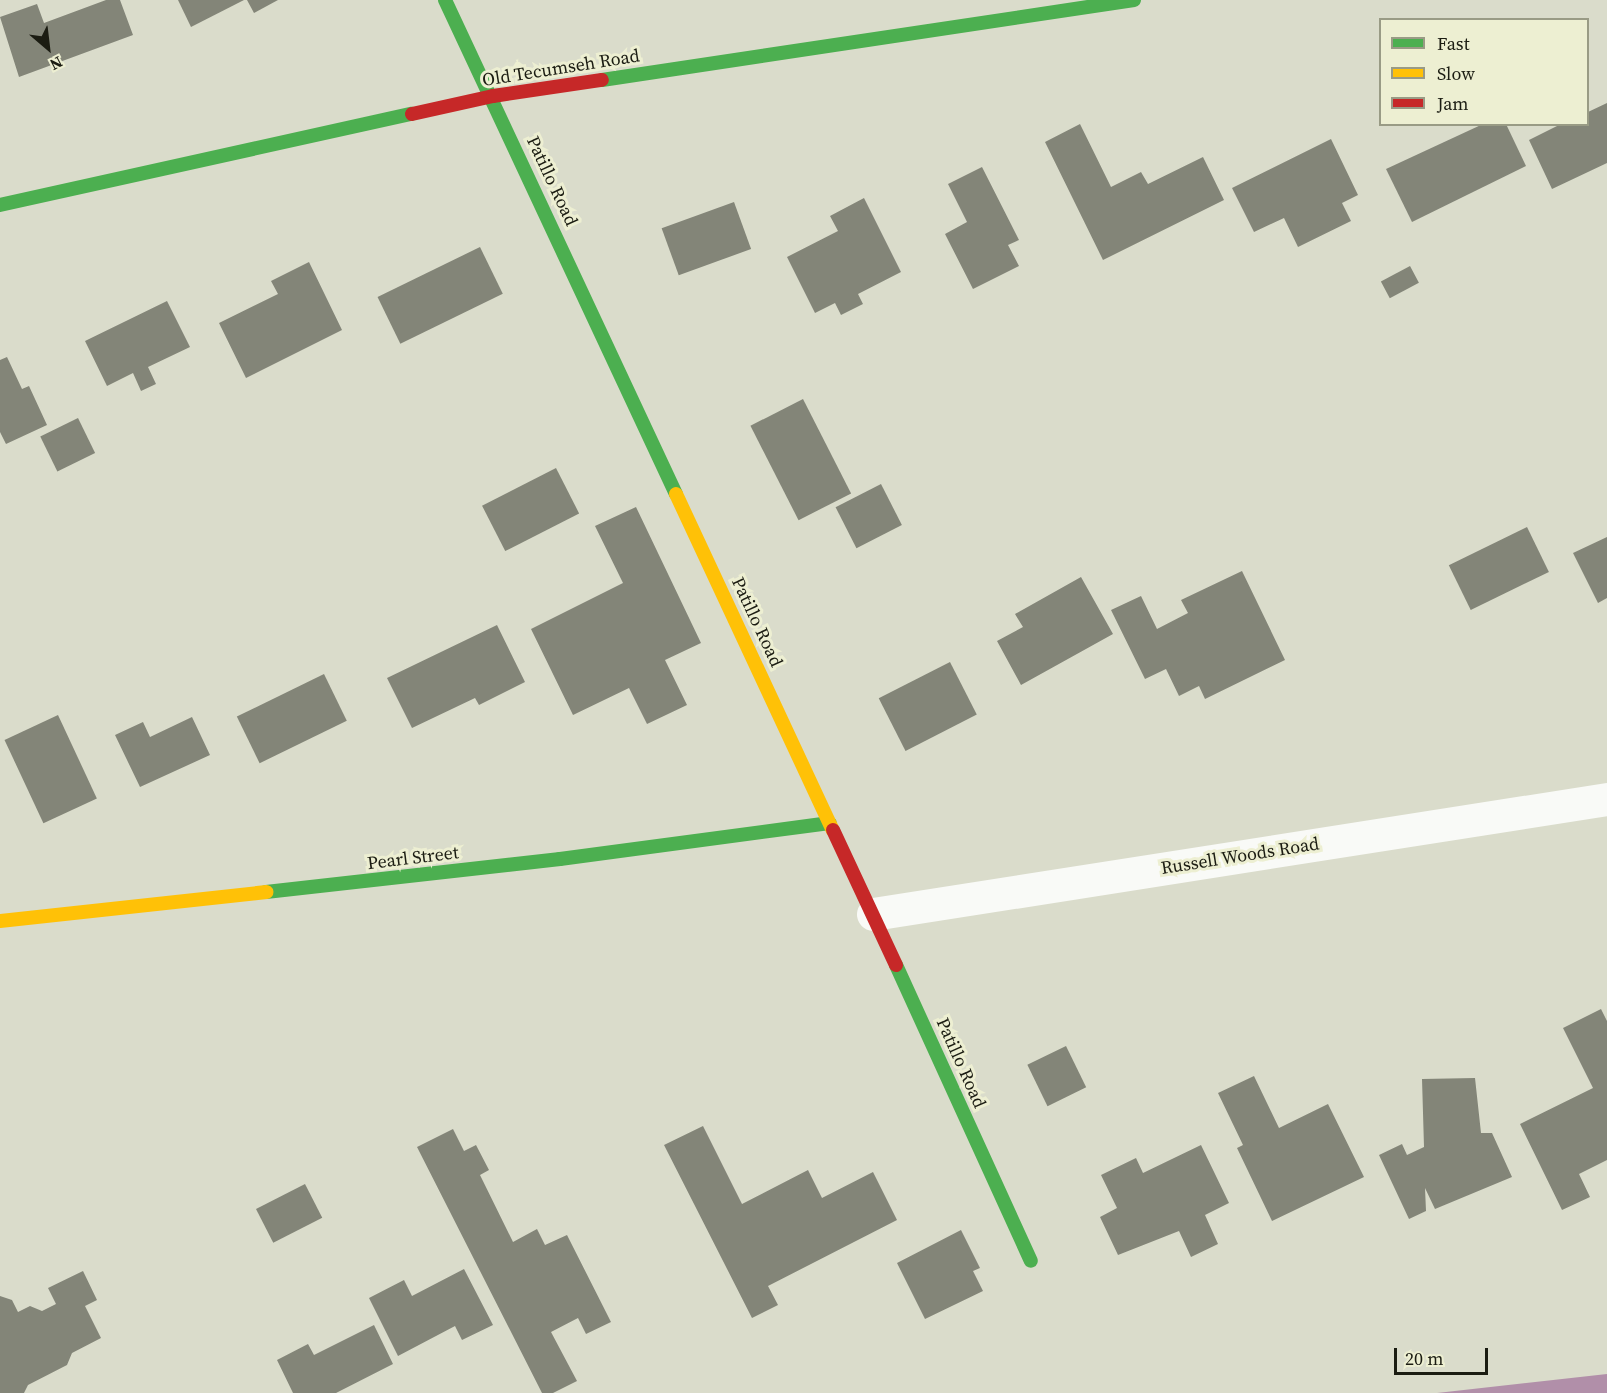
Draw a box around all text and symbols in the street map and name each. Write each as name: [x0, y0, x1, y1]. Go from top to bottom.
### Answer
north arrow: [18, 18, 78, 78]
legend: [1379, 18, 1589, 126]
text: Fast: [1437, 31, 1470, 56]
street label: Old Tecumseh Road: [481, 45, 641, 91]
text: N: [46, 51, 67, 76]
text: Slow: [1437, 61, 1475, 86]
text: Jam: [1437, 91, 1469, 116]
street label: Patillo Road: [522, 133, 582, 229]
street label: Patillo Road: [727, 574, 787, 670]
street label: Russell Woods Road: [1159, 833, 1321, 879]
street label: Pearl Street: [366, 842, 460, 874]
street label: Patillo Road: [931, 1014, 991, 1112]
scale bar: [1397, 1336, 1492, 1374]
text: 20 m: [1405, 1346, 1443, 1371]

